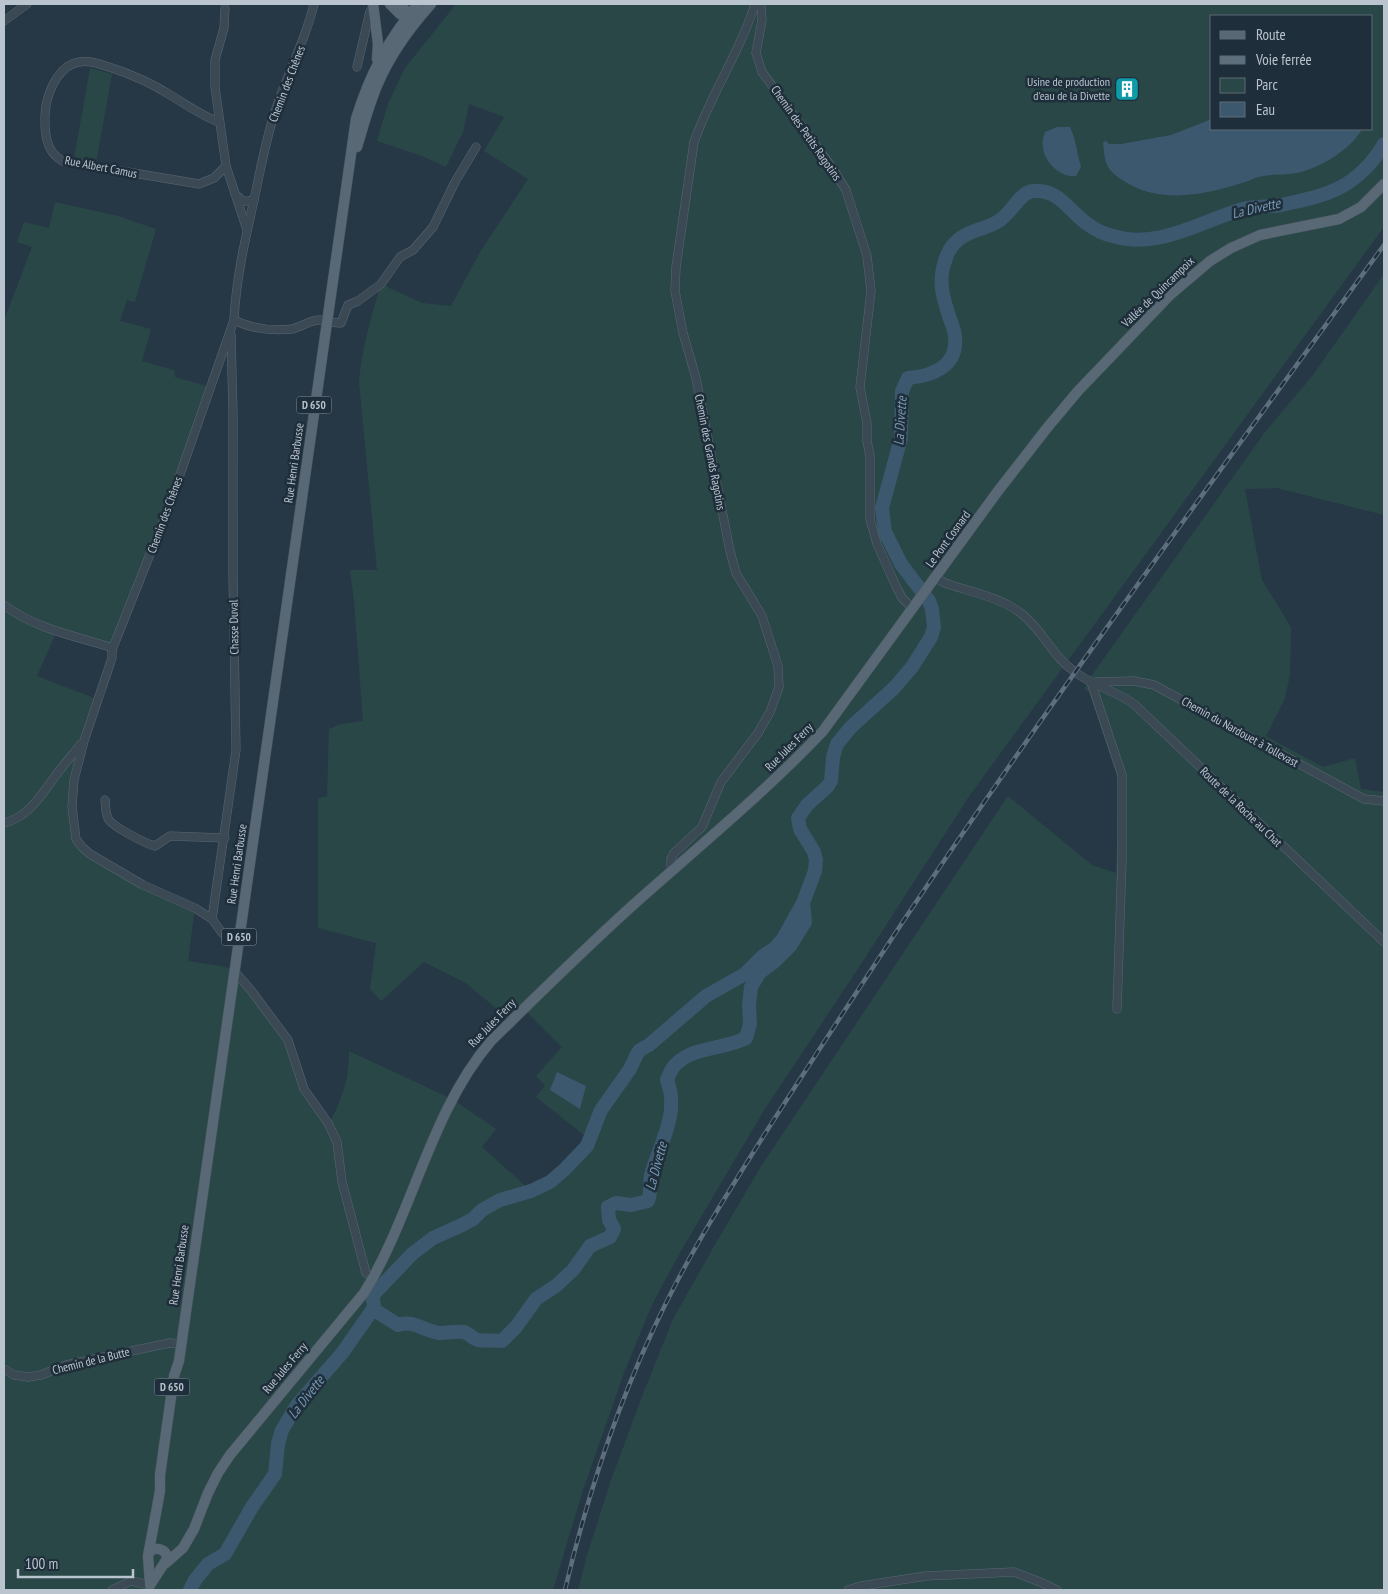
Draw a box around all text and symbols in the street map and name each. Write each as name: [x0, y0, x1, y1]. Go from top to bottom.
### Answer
legend: [1210, 15, 1373, 130]
text: Route: [1256, 25, 1286, 44]
street label: Chemin des Chênes: [265, 43, 308, 124]
text: Voie ferrée: [1255, 50, 1312, 69]
place label: Usine de production d'eau de la Divette: [1027, 74, 1110, 103]
text: Parc: [1256, 75, 1278, 94]
building icon: Usine de production d'eau de la Divette: [1114, 76, 1140, 102]
street label: Chemin des Petits Ragotins: [768, 82, 845, 183]
text: Eau: [1256, 100, 1275, 119]
street label: Rue Albert Camus: [64, 152, 139, 181]
water label: La Divette: [1230, 193, 1283, 222]
street label: Vallée de Quincampoix: [1118, 253, 1197, 331]
street label: Chemin des Grands Ragotins: [692, 393, 729, 511]
water label: La Divette: [889, 395, 911, 446]
road number: D 650: [296, 396, 332, 414]
street label: Rue Henri Barbusse: [280, 422, 307, 504]
street label: Chemin des Chênes: [144, 474, 185, 555]
street label: Le Pont Cosnard: [922, 507, 973, 570]
street label: Chasse Duval: [226, 599, 241, 655]
street label: Chemin du Nardouet à Tollevast: [1179, 693, 1302, 770]
street label: Rue Jules Ferry: [761, 719, 816, 774]
street label: Route de la Roche au Chat: [1197, 764, 1286, 850]
street label: Rue Henri Barbusse: [223, 823, 250, 905]
road number: D 650: [222, 929, 256, 946]
street label: Rue Jules Ferry: [465, 995, 519, 1050]
water label: La Divette: [641, 1139, 671, 1192]
street label: Rue Henri Barbusse: [165, 1224, 192, 1306]
street label: Rue Jules Ferry: [259, 1339, 311, 1396]
street label: Chemin de la Butte: [51, 1344, 131, 1377]
water label: La Divette: [284, 1371, 329, 1422]
road number: D 650: [154, 1378, 190, 1395]
scale bar: [18, 1546, 132, 1578]
text: 100 m: [25, 1554, 58, 1573]

